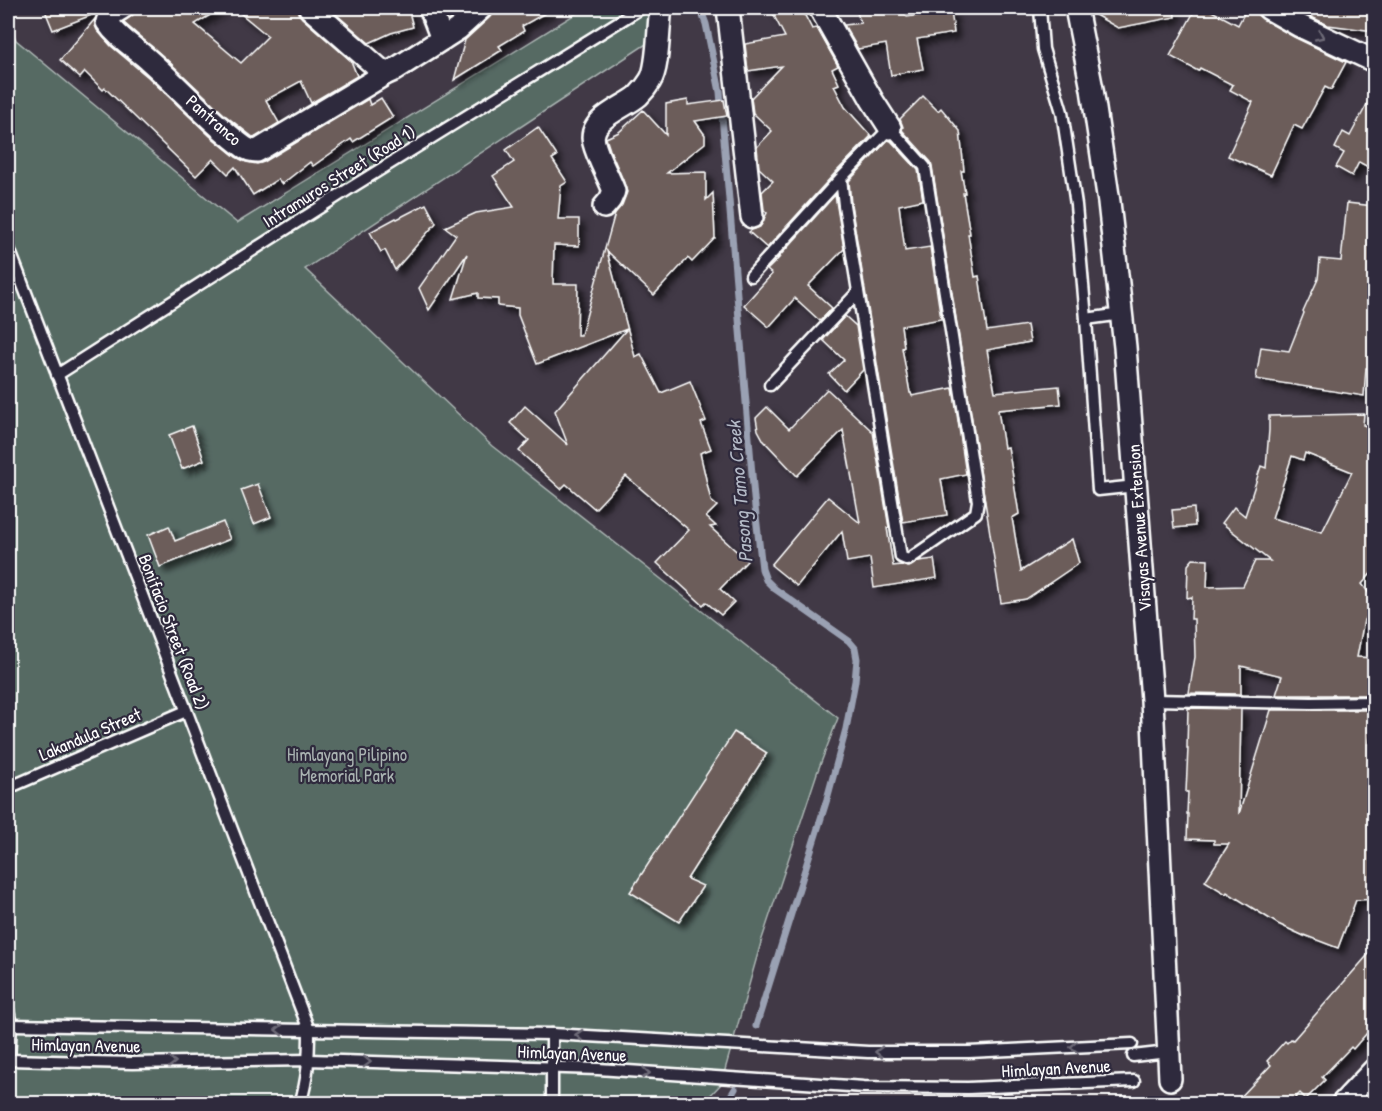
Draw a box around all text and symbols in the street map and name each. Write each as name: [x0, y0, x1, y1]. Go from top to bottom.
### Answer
one-way arrow: [1313, 28, 1324, 40]
street label: Pantranco: [181, 89, 247, 151]
street label: Intramuros Street (Road 1): [258, 119, 420, 233]
water label: Pasong Tamo Creek: [719, 418, 760, 564]
street label: Visayas Avenue Extension: [1121, 444, 1157, 612]
street label: Bonifacio Street (Road 2): [133, 550, 215, 714]
street label: Lakandula Street: [35, 701, 146, 767]
park label: Himlayang Pilipino Memorial Park: [287, 742, 407, 788]
one-way arrow: [275, 1023, 284, 1036]
one-way arrow: [575, 1029, 584, 1042]
street label: Himlayan Avenue: [31, 1032, 141, 1058]
street label: Himlayan Avenue: [517, 1039, 627, 1067]
one-way arrow: [1069, 1040, 1078, 1053]
one-way arrow: [874, 1046, 883, 1058]
street label: Himlayan Avenue: [1001, 1053, 1111, 1083]
one-way arrow: [168, 1056, 177, 1068]
one-way arrow: [363, 1056, 372, 1069]
one-way arrow: [642, 1066, 651, 1079]

